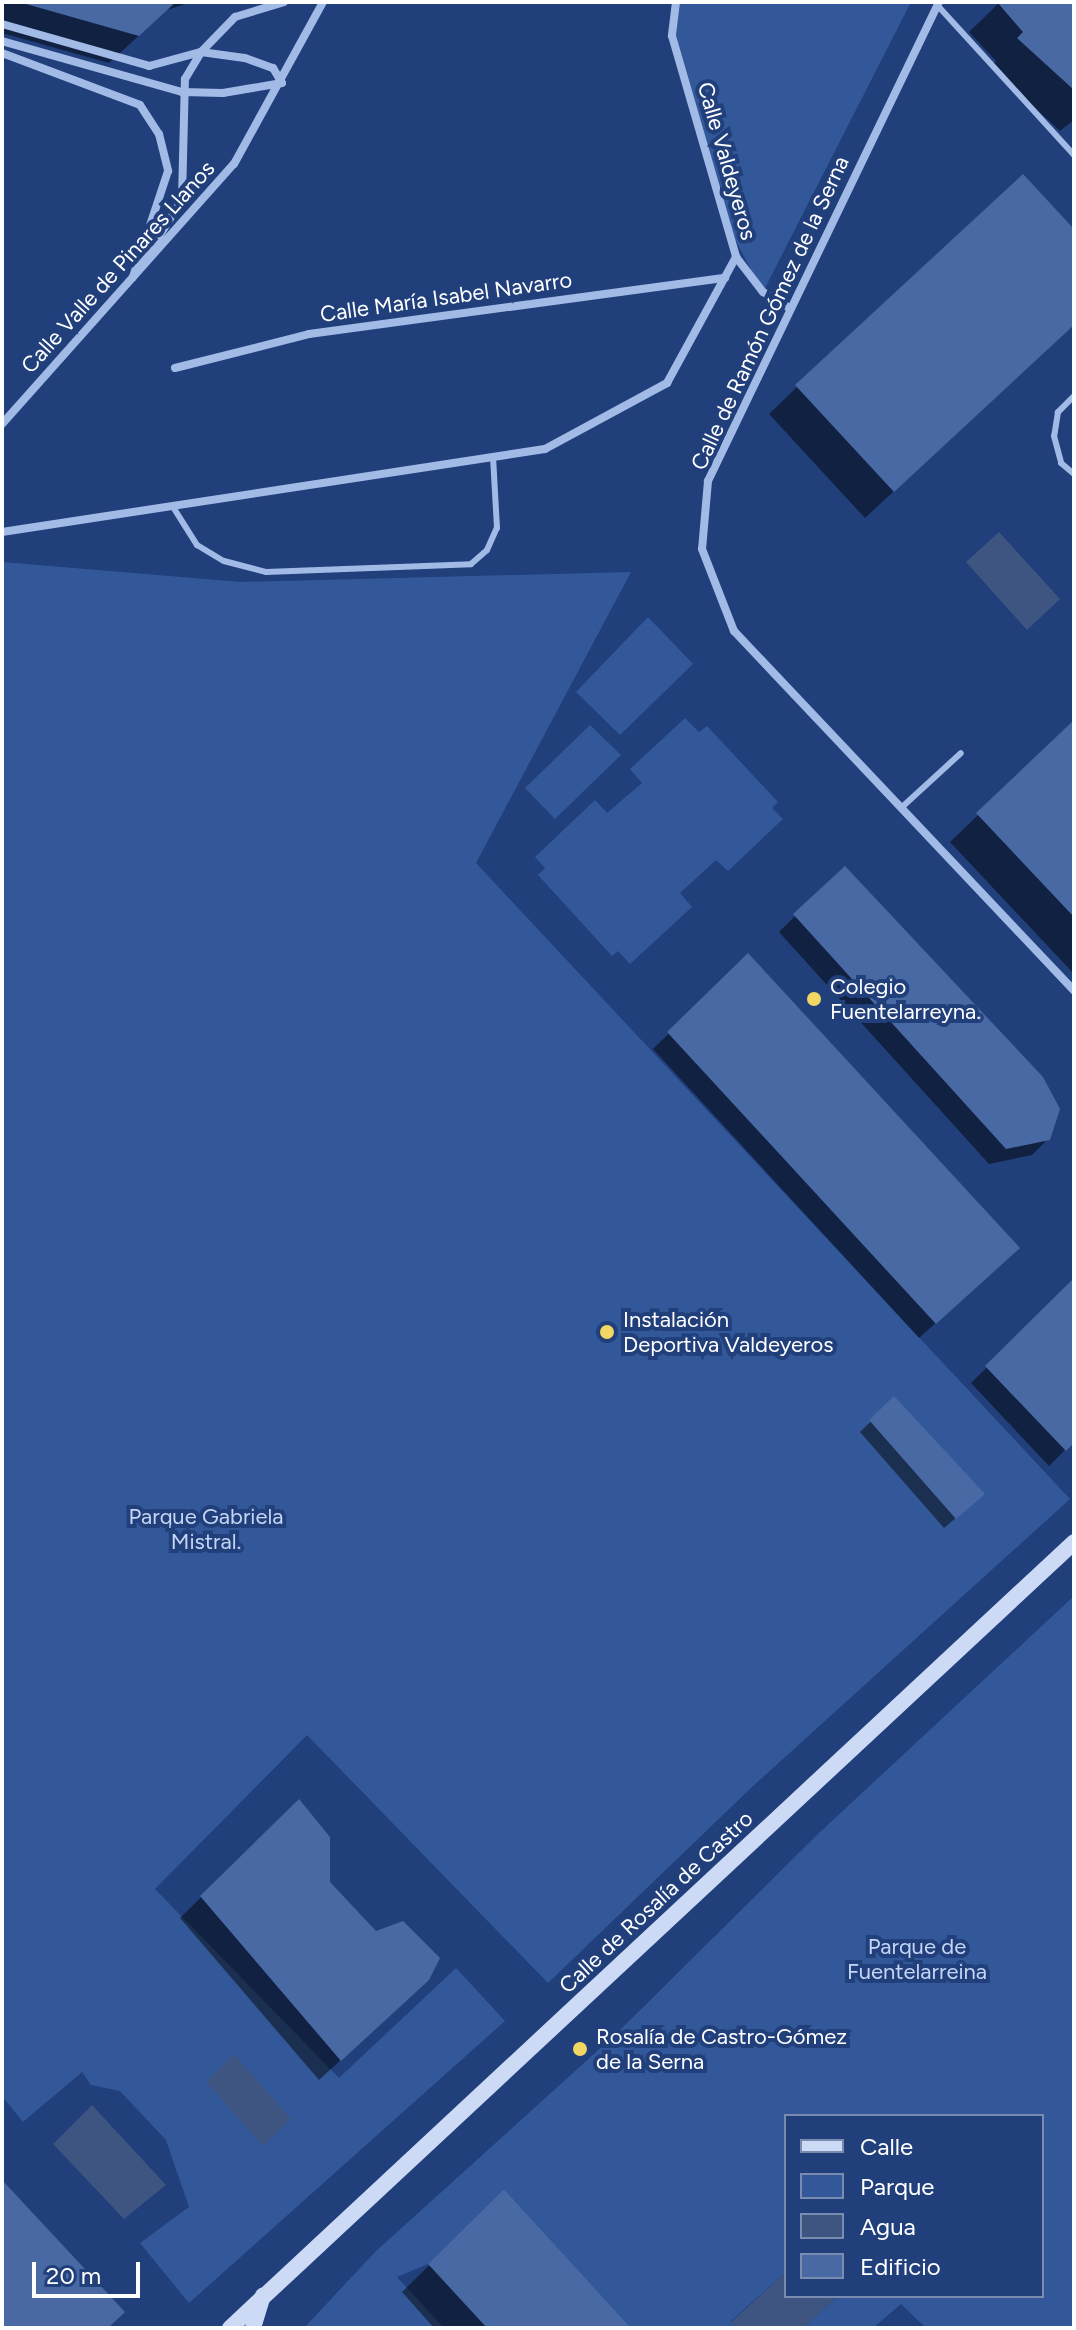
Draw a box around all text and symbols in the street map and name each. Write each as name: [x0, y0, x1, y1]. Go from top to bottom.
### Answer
street label: Calle Valdeyeros: [692, 79, 762, 243]
street label: Calle de Ramón Gómez de la Serna: [685, 152, 855, 474]
street label: Calle Valle de Pinares Llanos: [16, 155, 220, 379]
street label: Calle María Isabel Navarro: [318, 266, 574, 328]
place label: Colegio Fuentelarreyna.: [830, 973, 981, 1024]
marker: Colegio Fuentelarreyna.: [805, 990, 823, 1008]
place label: Instalación Deportiva Valdeyeros: [623, 1306, 833, 1358]
marker: Instalación Deportiva Valdeyeros: [598, 1323, 616, 1341]
park label: Parque Gabriela Mistral.: [128, 1503, 284, 1554]
street label: Calle de Rosalía de Castro: [554, 1805, 758, 1999]
park label: Parque de Fuentelarreina: [847, 1933, 987, 1984]
place label: Rosalía de Castro-Gómez de la Serna: [596, 2023, 847, 2074]
marker: Rosalía de Castro-Gómez de la Serna: [571, 2040, 589, 2058]
legend: [784, 2114, 1044, 2298]
text: Calle: [860, 2132, 913, 2161]
text: Parque: [860, 2172, 934, 2201]
text: Agua: [860, 2212, 916, 2241]
scale bar: [36, 2246, 144, 2296]
text: Edificio: [860, 2252, 941, 2281]
text: 20 m: [46, 2261, 101, 2290]

